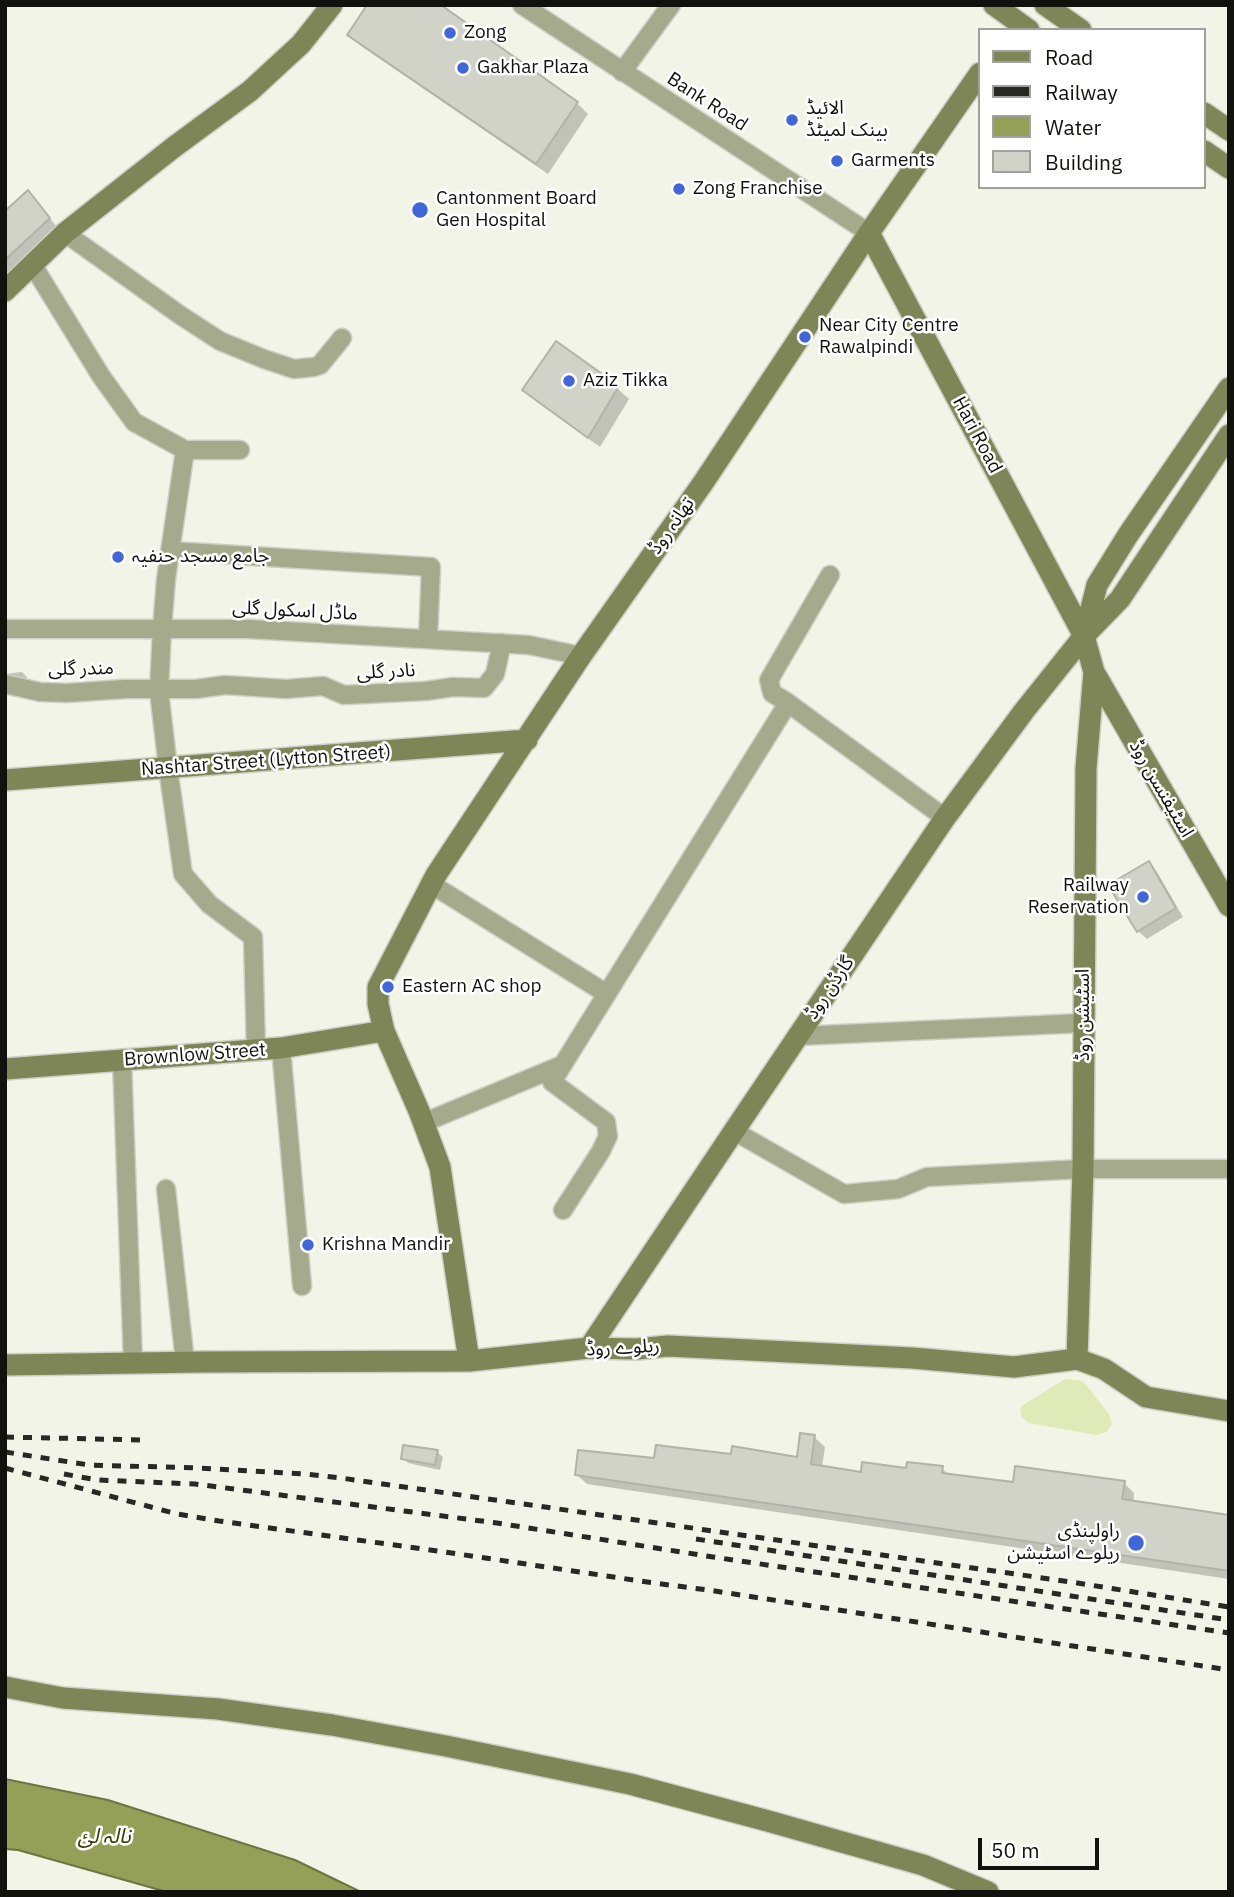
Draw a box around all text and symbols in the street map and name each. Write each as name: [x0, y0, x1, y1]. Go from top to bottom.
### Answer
place label: Zong: [464, 22, 506, 44]
marker: Zong: [442, 25, 458, 41]
legend: [978, 28, 1206, 189]
text: Road: [1045, 43, 1093, 71]
place label: Gakhar Plaza: [477, 57, 589, 79]
marker: Gakhar Plaza: [455, 60, 471, 76]
street label: Bank Road: [662, 68, 752, 136]
text: Railway: [1045, 78, 1118, 106]
place label: الائیڈ بینک لمیٹڈ: [806, 98, 888, 142]
marker: الائیڈ بینک لمیٹڈ: [784, 112, 800, 128]
text: Water: [1045, 113, 1101, 141]
text: Building: [1045, 148, 1122, 176]
place label: Garments: [851, 150, 935, 172]
marker: Garments: [829, 153, 845, 169]
place label: Zong Franchise: [693, 178, 823, 200]
marker: Zong Franchise: [671, 181, 687, 197]
place label: Cantonment Board Gen Hospital: [436, 188, 597, 232]
marker: Cantonment Board Gen Hospital: [410, 200, 430, 220]
place label: Near City Centre Rawalpindi: [819, 315, 959, 359]
marker: Near City Centre Rawalpindi: [797, 329, 813, 345]
place label: Aziz Tikka: [583, 370, 668, 392]
marker: Aziz Tikka: [561, 373, 577, 389]
street label: Hari Road: [947, 393, 1007, 477]
street label: تھانہ روڈ: [644, 493, 700, 559]
place label: جامع مسجد حنفیہ: [132, 546, 269, 568]
marker: جامع مسجد حنفیہ: [110, 549, 126, 565]
street label: ماڈل اسکول گلی: [232, 596, 358, 626]
street label: مندر گلی: [48, 657, 114, 681]
street label: نادر گلی: [356, 659, 416, 685]
street label: اسٹیفنسن روڈ: [1124, 736, 1198, 842]
street label: Nashtar Street (Lytton Street): [140, 741, 392, 781]
place label: Railway Reservation: [1028, 875, 1129, 919]
marker: Railway Reservation: [1135, 889, 1151, 905]
street label: گارڈن روڈ: [801, 952, 859, 1024]
street label: اسٹیشن روڈ: [1073, 969, 1095, 1061]
place label: Eastern AC shop: [402, 976, 541, 998]
marker: Eastern AC shop: [380, 979, 396, 995]
street label: Brownlow Street: [123, 1039, 267, 1071]
place label: Krishna Mandir: [322, 1234, 450, 1256]
marker: Krishna Mandir: [300, 1237, 316, 1253]
street label: ریلوے روڈ: [586, 1335, 660, 1361]
place label: راولپنڈی ریلوے اسٹیشن: [1007, 1521, 1120, 1565]
marker: راولپنڈی ریلوے اسٹیشن: [1126, 1533, 1146, 1553]
water label: نالہ لئ: [77, 1824, 131, 1850]
scale bar: [982, 1824, 1103, 1868]
text: 50 m: [991, 1836, 1040, 1864]

